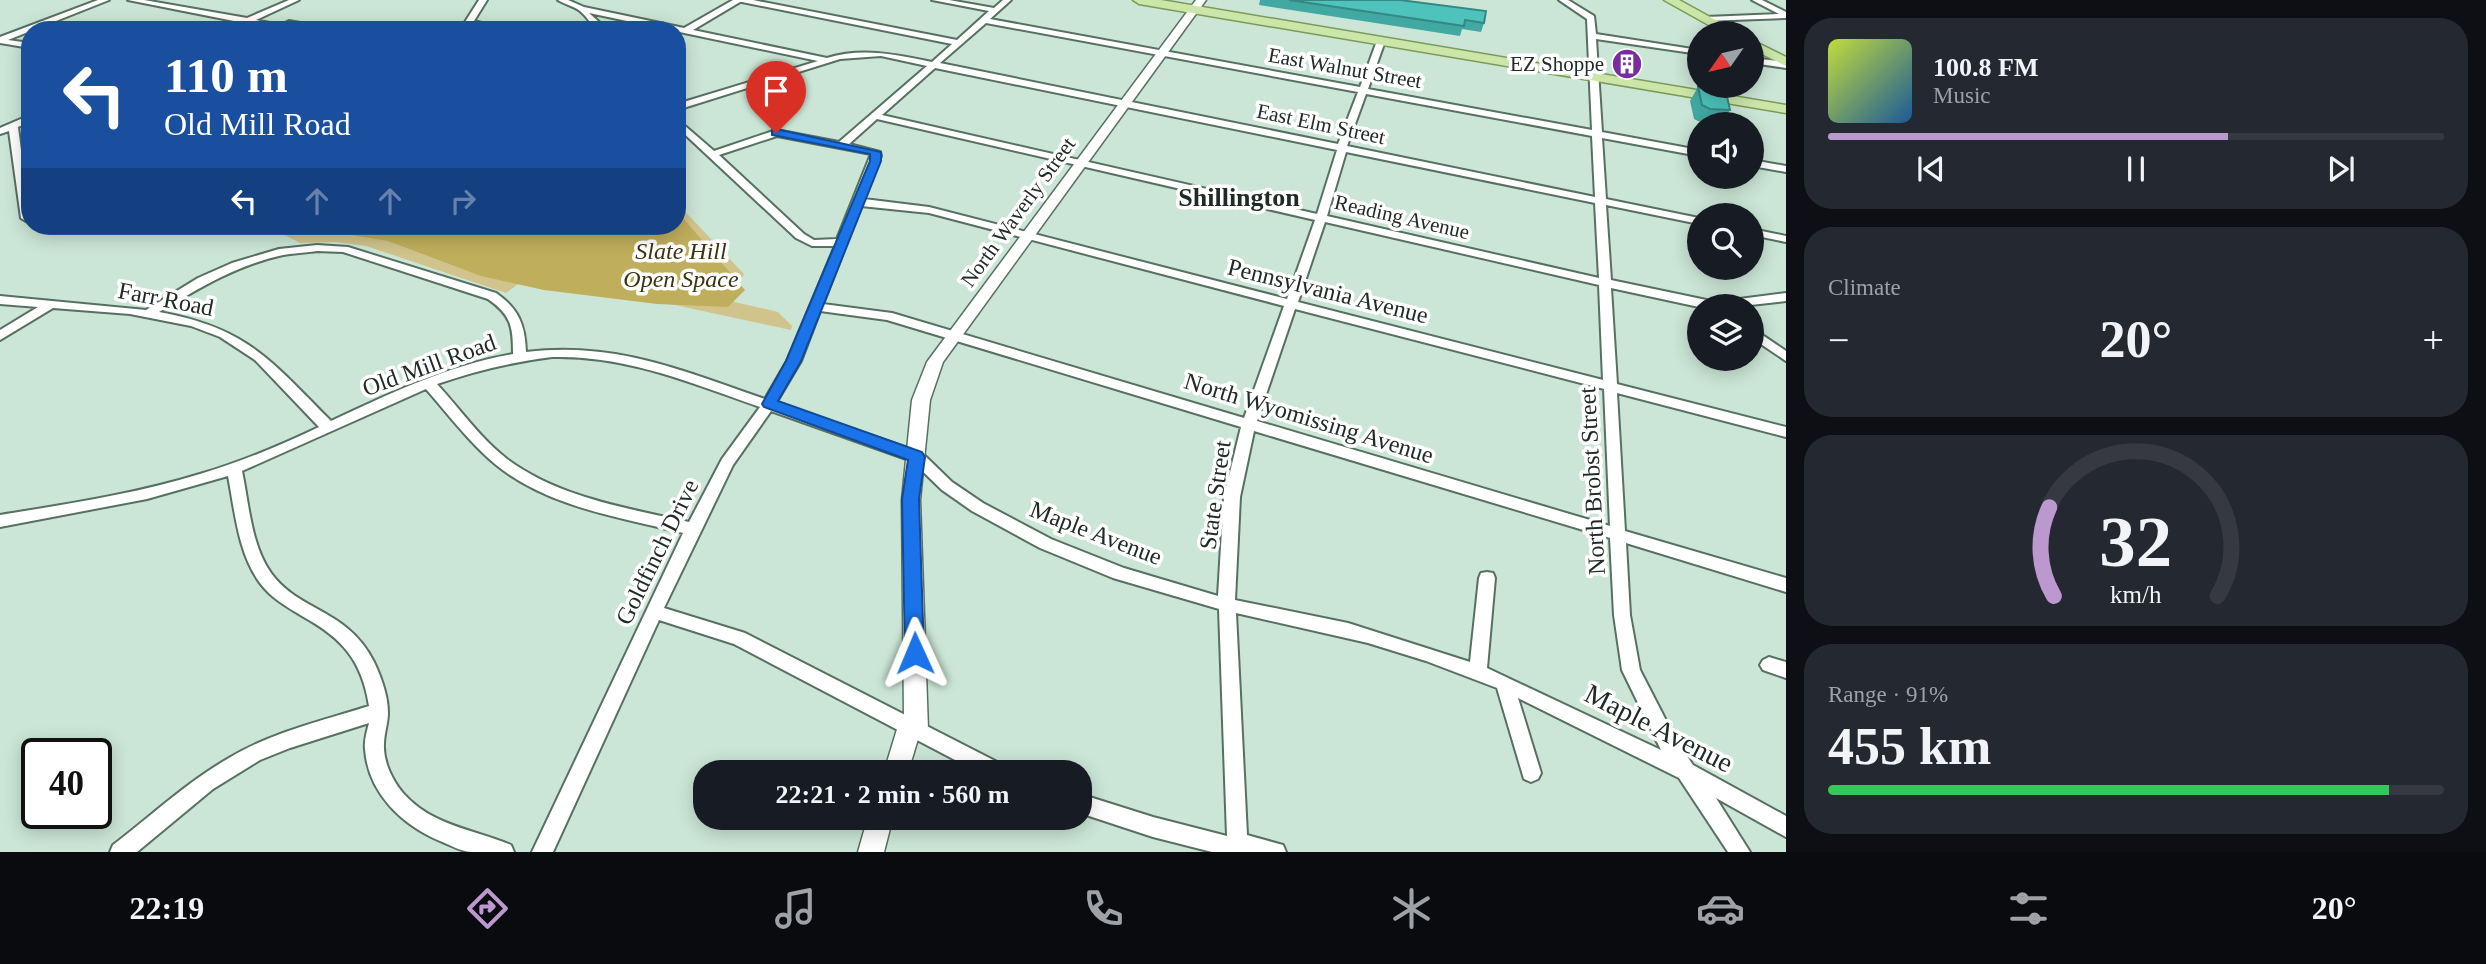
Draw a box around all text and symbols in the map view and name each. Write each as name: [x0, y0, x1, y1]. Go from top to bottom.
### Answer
north arrow: [1687, 21, 1764, 98]
map controls: [1687, 21, 1764, 371]
street label: East Walnut Street: [1266, 43, 1424, 93]
building icon: EZ Shoppe: [1610, 47, 1644, 81]
text: 110 m: [164, 48, 288, 103]
icon: left: [49, 49, 140, 140]
place label: EZ Shoppe: [1510, 52, 1604, 76]
text: 100.8 FM: [1933, 53, 2038, 82]
pin: [746, 61, 806, 133]
icon: arrive: [757, 72, 795, 110]
text: Music: [1933, 83, 1991, 108]
street label: East Elm Street: [1255, 99, 1388, 149]
text: Old Mill Road: [164, 106, 351, 142]
button: sound: [1687, 112, 1764, 189]
street label: North Waverly Street: [956, 133, 1080, 291]
icon: previous: [1912, 150, 1950, 188]
icon: pause: [2117, 150, 2155, 188]
icon: next: [2322, 150, 2360, 188]
icon: left: [225, 182, 263, 220]
icon: ahead: [298, 182, 336, 220]
icon: ahead: [371, 182, 409, 220]
icon: right: [444, 182, 482, 220]
district label: Shillington: [1178, 183, 1300, 212]
street label: Reading Avenue: [1332, 190, 1472, 244]
button: search: [1687, 203, 1764, 280]
park label: Slate Hill Open Space: [623, 238, 739, 292]
street label: Pennsylvania Avenue: [1225, 254, 1431, 328]
text: Climate: [1828, 275, 1901, 300]
street label: Farr Road: [116, 277, 216, 321]
button: layers: [1687, 294, 1764, 371]
text: 20°: [2100, 311, 2172, 368]
text: −: [1828, 319, 1849, 361]
text: +: [2423, 319, 2444, 361]
street label: Old Mill Road: [359, 329, 499, 401]
street label: North Wyomissing Avenue: [1181, 368, 1437, 468]
street label: North Brobst Street: [1574, 386, 1610, 576]
street label: State Street: [1194, 438, 1236, 551]
street label: Goldfinch Drive: [611, 475, 703, 629]
street label: Maple Avenue: [1027, 496, 1165, 570]
text: 32: [2100, 502, 2172, 583]
text: km/h: [2110, 581, 2162, 608]
position arrow: [878, 616, 952, 690]
street label: Maple Avenue: [1580, 677, 1738, 779]
text: Range · 91%: [1828, 682, 1948, 707]
text: 455 km: [1828, 718, 1991, 775]
speed limit sign: 40: [21, 738, 112, 829]
text: 22:21 · 2 min · 560 m: [776, 780, 1010, 809]
icon: directions: [463, 884, 512, 933]
icon: music: [771, 884, 820, 933]
icon: phone: [1079, 884, 1128, 933]
icon: climate: [1387, 884, 1436, 933]
icon: car: [1696, 884, 1745, 933]
icon: filters: [2004, 884, 2053, 933]
text: 22:19: [130, 890, 204, 926]
text: 20°: [2312, 890, 2356, 926]

